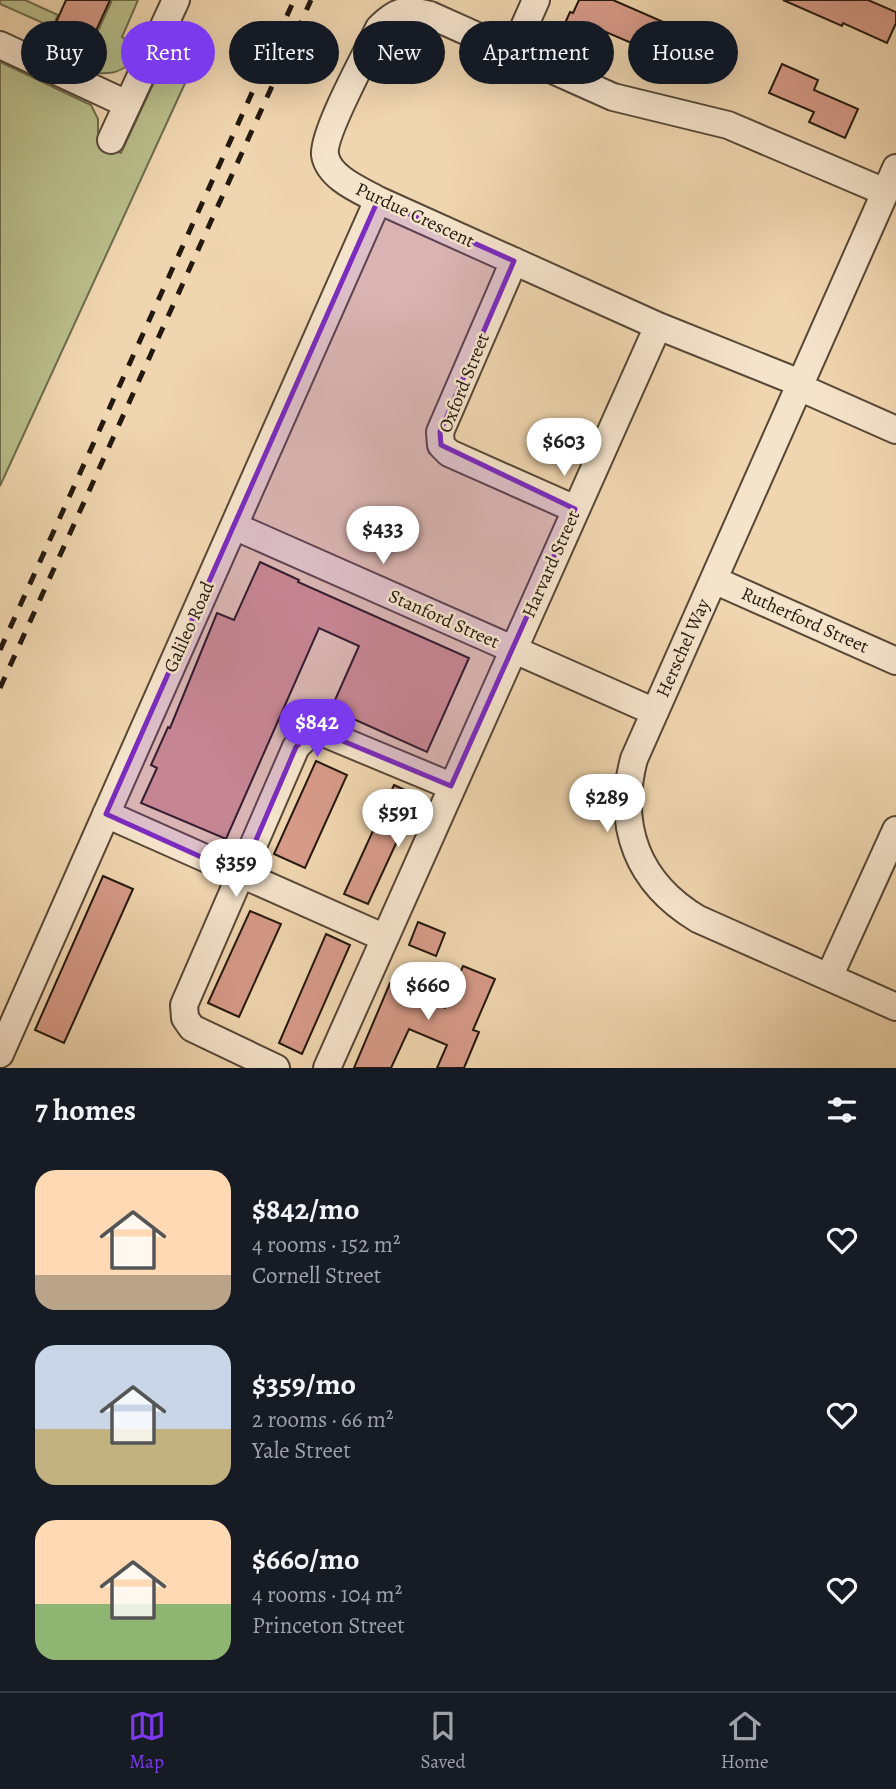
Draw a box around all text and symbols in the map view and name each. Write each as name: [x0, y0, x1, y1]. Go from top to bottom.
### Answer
chip: Buy: [21, 21, 107, 84]
chip: Rent: [121, 21, 215, 84]
chip: Filters: [229, 21, 339, 84]
chip: New: [353, 21, 445, 84]
chip: Apartment: [459, 21, 614, 84]
chip: House: [628, 21, 738, 84]
street label: Purdue Crescent: [351, 176, 479, 254]
street label: Oxford Street: [432, 329, 496, 437]
pin: $603: [523, 419, 605, 478]
text: $603: [543, 425, 585, 456]
pin: $433: [342, 506, 424, 566]
street label: Harvard Street: [516, 506, 586, 622]
text: $433: [362, 513, 404, 544]
street label: Galileo Road: [157, 577, 221, 677]
street label: Rutherford Street: [737, 580, 873, 660]
street label: Stanford Street: [384, 583, 504, 655]
street label: Herschel Way: [650, 594, 717, 702]
pin: $842: [276, 700, 358, 759]
text: $842: [295, 706, 339, 737]
pin: $289: [566, 774, 648, 834]
text: $289: [585, 781, 629, 812]
pin: $591: [357, 790, 439, 849]
text: $591: [378, 796, 418, 827]
pin: $359: [195, 839, 277, 899]
text: $359: [215, 846, 257, 877]
pin: $660: [387, 962, 469, 1022]
text: $660: [406, 969, 450, 1000]
text: 7 homes: [35, 1090, 136, 1130]
icon: filters: [823, 1091, 861, 1129]
text: $842/mo: [252, 1189, 359, 1229]
icon: home: [91, 1198, 175, 1282]
icon: heart: [823, 1221, 861, 1259]
text: 4 rooms · 152 m²: [252, 1229, 400, 1260]
text: Cornell Street: [252, 1260, 381, 1291]
text: $359/mo: [252, 1364, 356, 1404]
icon: home: [91, 1373, 175, 1457]
icon: heart: [823, 1396, 861, 1434]
text: 2 rooms · 66 m²: [252, 1404, 394, 1435]
text: Yale Street: [252, 1435, 351, 1466]
text: $660/mo: [252, 1539, 360, 1579]
icon: home: [91, 1548, 175, 1632]
icon: heart: [823, 1571, 861, 1609]
text: 4 rooms · 104 m²: [252, 1579, 402, 1610]
text: Princeton Street: [252, 1610, 405, 1641]
tab: Map: [128, 1707, 166, 1775]
tab: Saved: [421, 1707, 466, 1775]
tab: Home: [721, 1707, 768, 1775]

